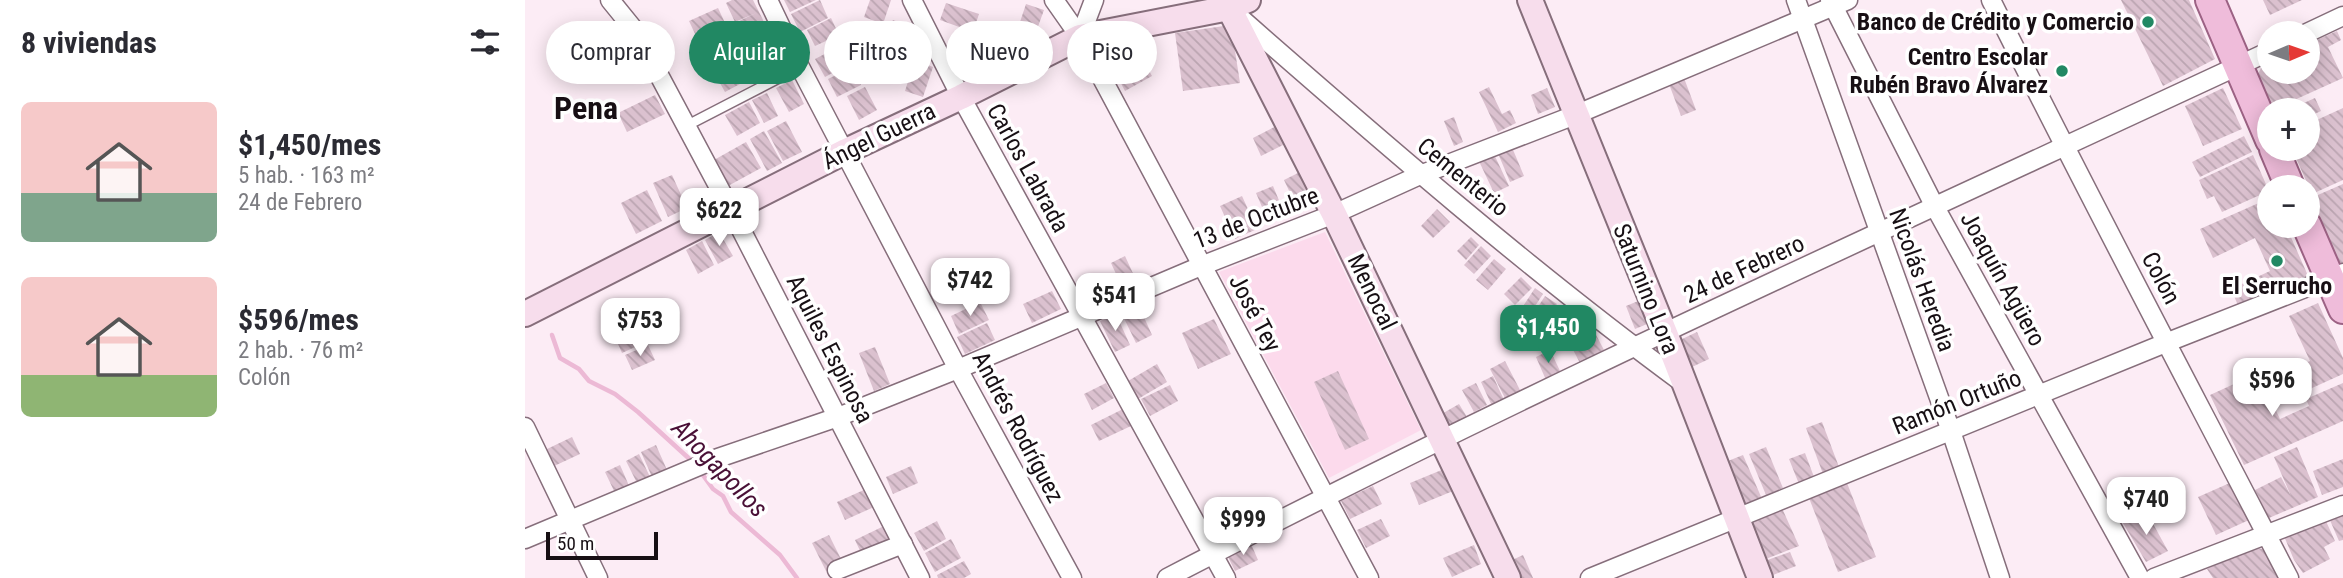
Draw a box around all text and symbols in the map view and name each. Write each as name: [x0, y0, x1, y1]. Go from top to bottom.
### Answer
place label: Banco de Crédito y Comercio: [1857, 8, 2134, 36]
marker: Banco de Crédito y Comercio: [2140, 14, 2156, 30]
chip: Comprar: [546, 21, 675, 84]
chip: Alquilar: [689, 21, 810, 84]
chip: Filtros: [824, 21, 932, 84]
chip: Nuevo: [946, 21, 1053, 84]
chip: Piso: [1067, 21, 1157, 84]
north arrow: [2257, 21, 2321, 84]
map controls: [2257, 21, 2320, 238]
icon: filters: [466, 23, 504, 61]
text: 8 viviendas: [21, 25, 157, 60]
place label: Centro Escolar Rubén Bravo Álvarez: [1850, 43, 2048, 99]
marker: Centro Escolar Rubén Bravo Álvarez: [2054, 63, 2070, 79]
district label: Pena: [554, 89, 618, 127]
street label: Ángel Guerra: [818, 97, 940, 175]
button: +: [2257, 98, 2320, 161]
street label: Carlos Labrada: [981, 99, 1075, 237]
text: $1,450/mes: [238, 127, 381, 162]
icon: home: [77, 130, 161, 214]
street label: Cementerio: [1412, 132, 1514, 222]
text: 5 hab. · 163 m²: [238, 162, 375, 189]
button: −: [2257, 175, 2320, 238]
street label: 13 de Octubre: [1189, 181, 1323, 255]
pin: $622: [678, 188, 760, 248]
text: 24 de Febrero: [238, 189, 362, 216]
text: $622: [696, 197, 742, 224]
street label: Nicolás Heredia: [1883, 205, 1961, 355]
street label: Joaquín Agüero: [1955, 207, 2051, 351]
street label: Saturnino Lora: [1607, 220, 1685, 358]
street label: 24 de Febrero: [1679, 229, 1809, 309]
street label: Colón: [2136, 247, 2186, 309]
street label: Menocal: [1342, 249, 1402, 335]
marker: El Serrucho: [2269, 253, 2285, 269]
pin: $742: [929, 258, 1011, 318]
text: $742: [947, 267, 993, 294]
street label: Aquiles Espinosa: [781, 270, 879, 428]
street label: José Tey: [1223, 270, 1287, 356]
place label: El Serrucho: [2222, 272, 2332, 300]
pin: $541: [1074, 274, 1156, 333]
text: $541: [1092, 282, 1138, 309]
pin: $753: [599, 298, 681, 358]
text: $596/mes: [238, 302, 359, 337]
icon: home: [77, 305, 161, 389]
pin: $1,450: [1491, 306, 1605, 365]
text: $753: [617, 307, 663, 334]
text: $1,450: [1516, 314, 1580, 341]
text: 2 hab. · 76 m²: [238, 337, 363, 364]
street label: Andrés Rodríguez: [966, 347, 1070, 507]
pin: $596: [2231, 358, 2313, 418]
text: Colón: [238, 364, 291, 391]
street label: Ramón Ortuño: [1889, 364, 2025, 440]
text: $596: [2249, 367, 2295, 394]
water label: Ahogapollos: [665, 412, 774, 523]
pin: $740: [2105, 477, 2187, 537]
text: $740: [2123, 486, 2169, 513]
pin: $999: [1202, 498, 1284, 557]
text: $999: [1220, 506, 1266, 533]
scale bar: [546, 529, 658, 561]
text: 50 m: [557, 532, 594, 555]

